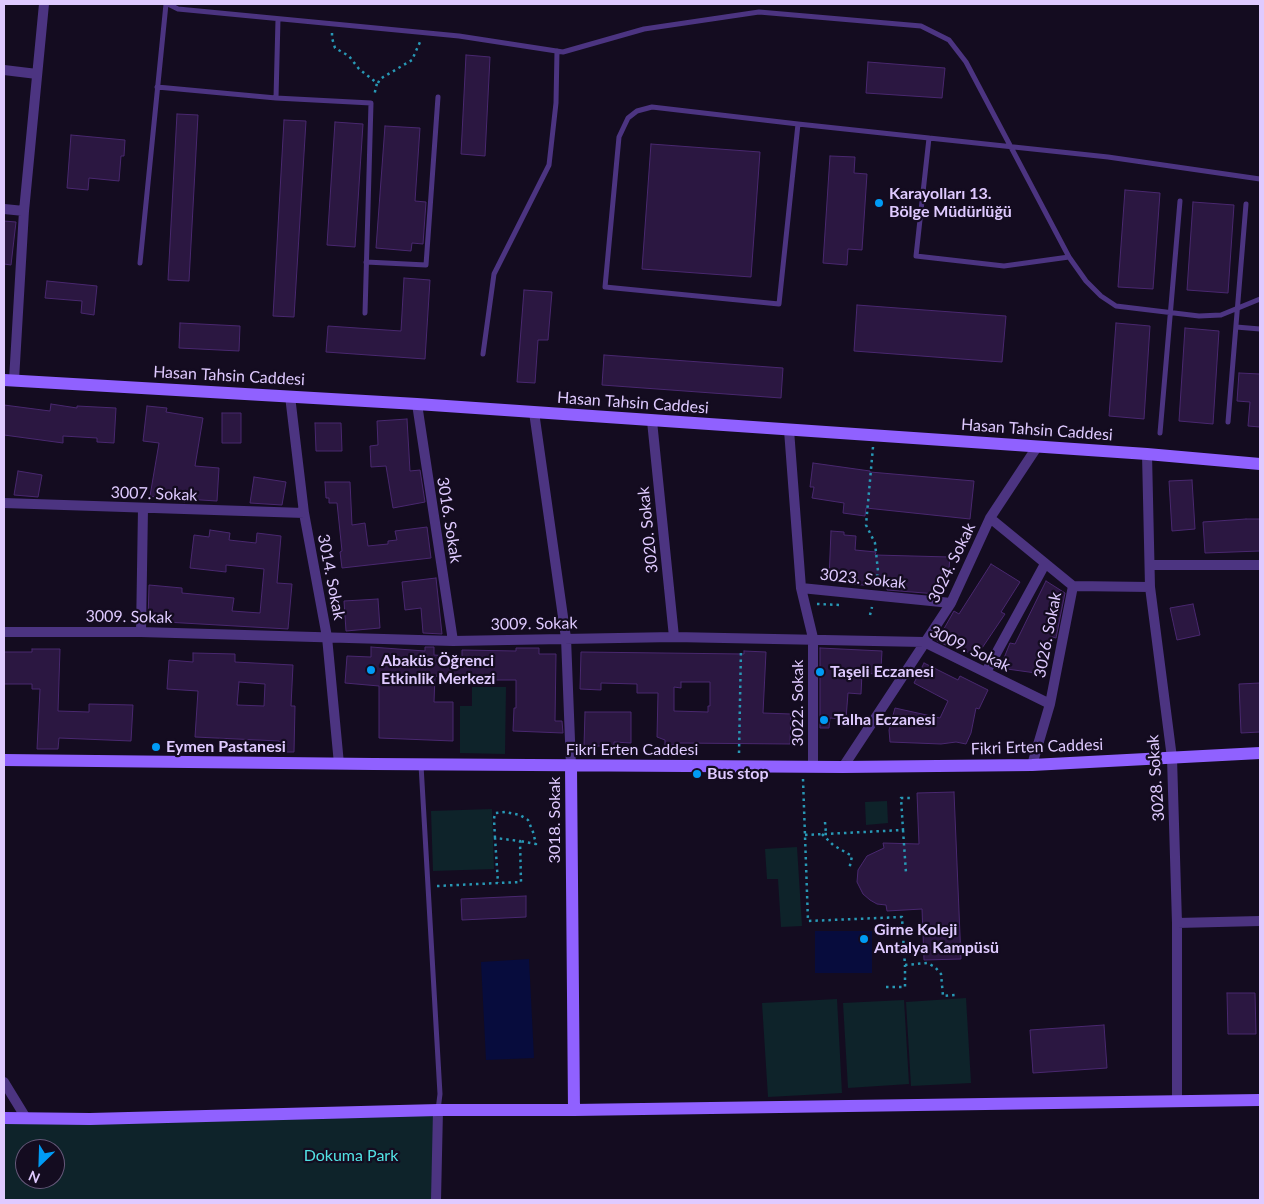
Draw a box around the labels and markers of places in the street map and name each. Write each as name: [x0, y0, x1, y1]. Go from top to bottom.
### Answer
place label: Karayolları 13. Bölge Müdürlüğü: [889, 184, 1012, 222]
marker: Karayolları 13. Bölge Müdürlüğü: [873, 197, 885, 209]
place label: Abaküs Öğrenci Etkinlik Merkezi: [381, 651, 495, 689]
place label: Taşeli Eczanesi: [830, 662, 934, 682]
marker: Abaküs Öğrenci Etkinlik Merkezi: [365, 664, 377, 676]
marker: Taşeli Eczanesi: [814, 666, 826, 678]
place label: Talha Eczanesi: [834, 710, 936, 730]
marker: Talha Eczanesi: [818, 714, 830, 726]
place label: Eymen Pastanesi: [166, 737, 286, 757]
marker: Eymen Pastanesi: [150, 741, 162, 753]
place label: Bus stop: [707, 764, 769, 784]
marker: Bus stop: [691, 768, 703, 780]
place label: Girne Koleji Antalya Kampüsü: [874, 920, 999, 958]
marker: Girne Koleji Antalya Kampüsü: [858, 933, 870, 945]

